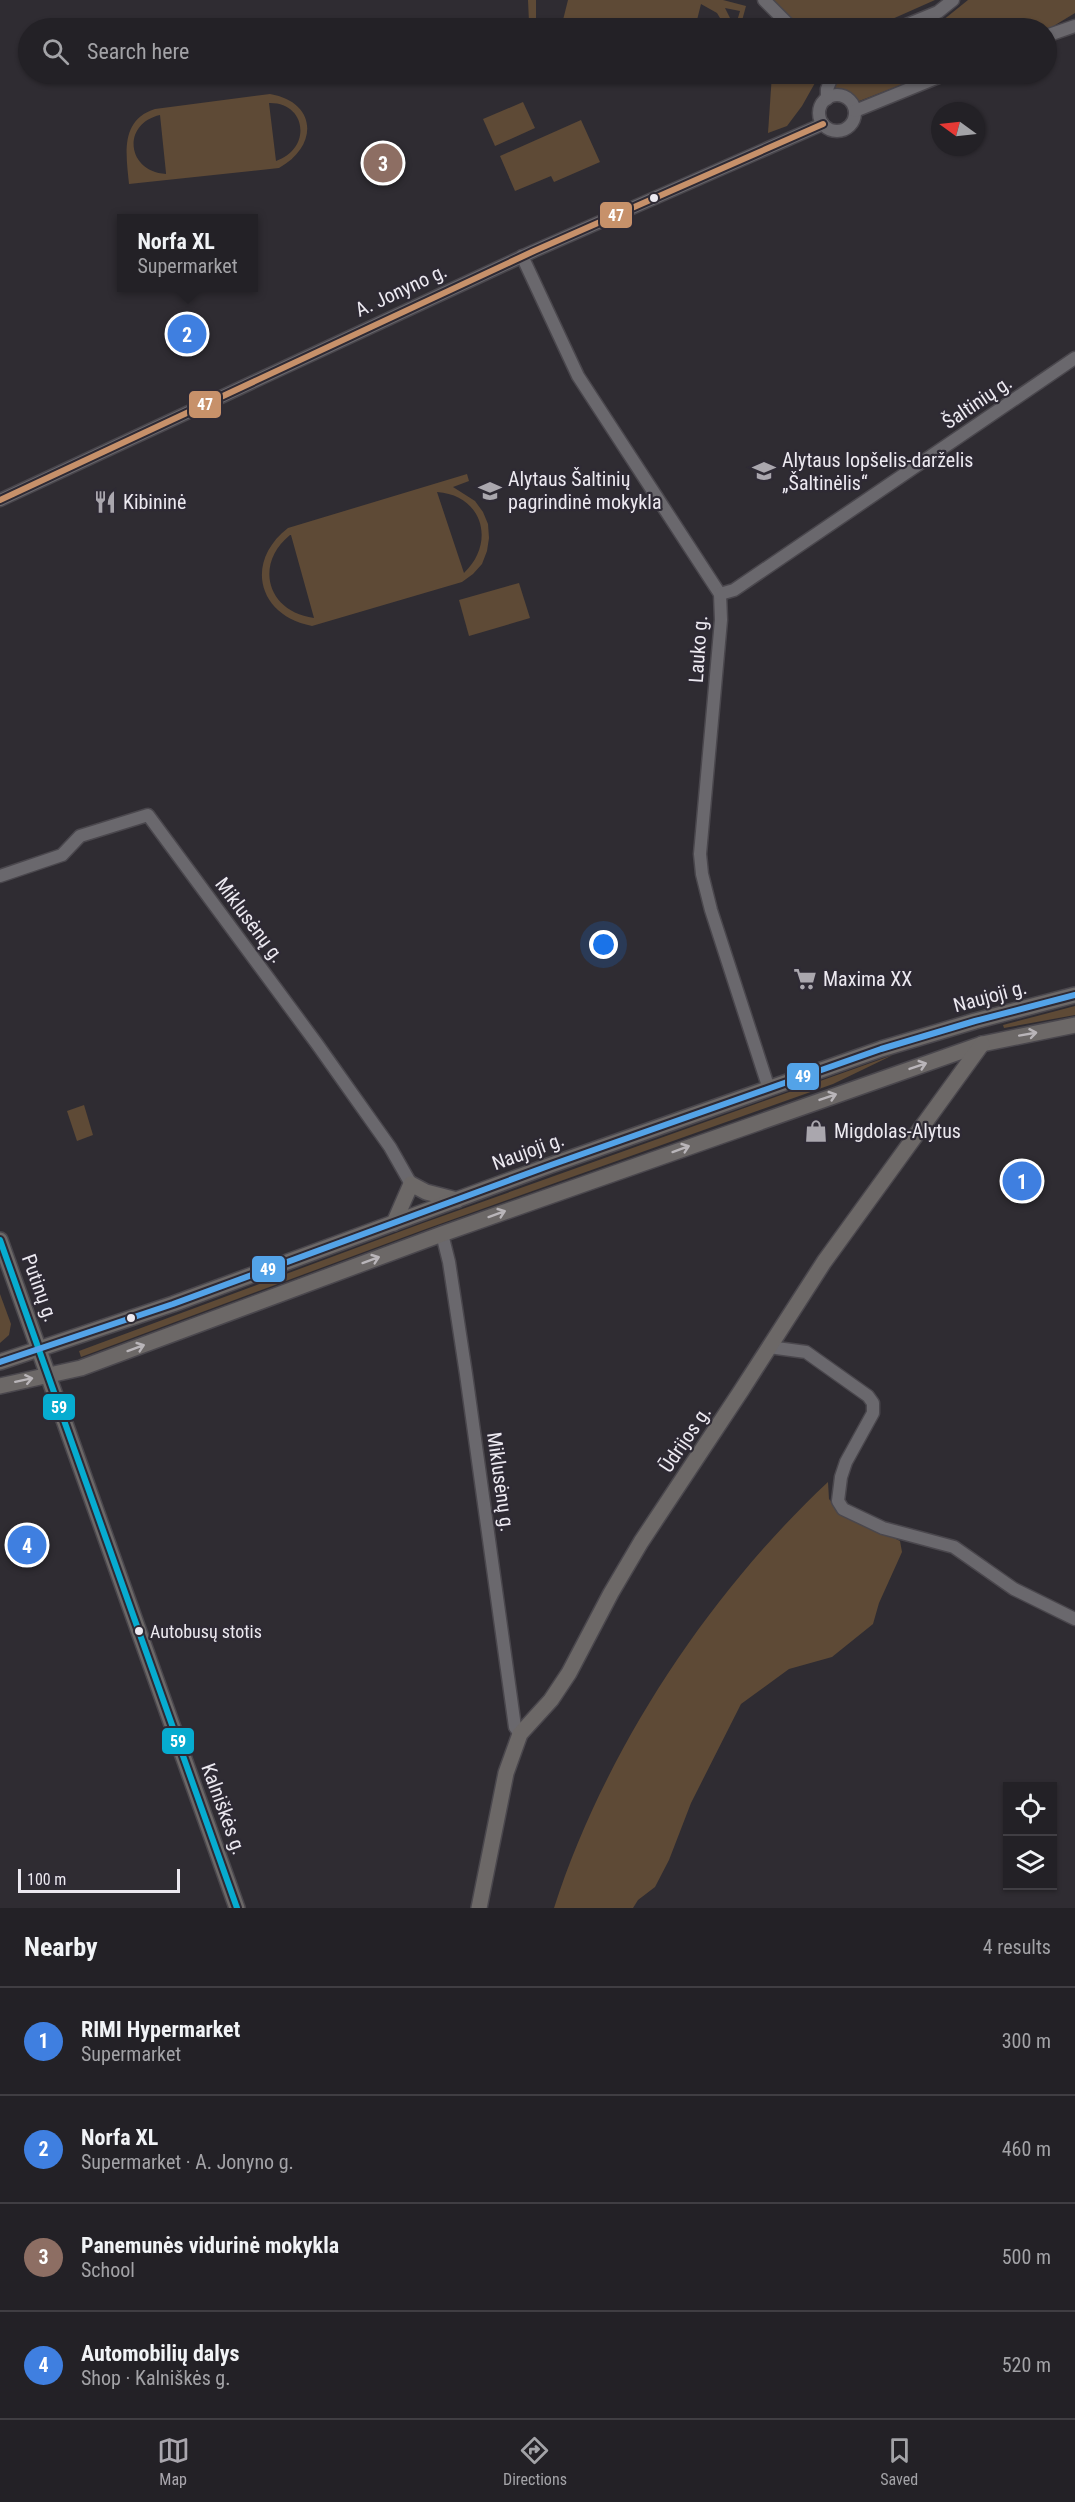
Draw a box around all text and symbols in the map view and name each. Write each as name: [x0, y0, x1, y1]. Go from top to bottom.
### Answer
search box: [18, 18, 1057, 84]
icon: search: [39, 35, 72, 68]
text: Search here: [87, 39, 189, 64]
north arrow: [931, 102, 985, 156]
pin: 3: [364, 140, 403, 186]
unlabelled marker: [648, 192, 660, 204]
line badge: 47: [599, 201, 633, 229]
text: 47: [608, 206, 624, 225]
popup: [117, 214, 258, 292]
text: Norfa XL: [137, 229, 215, 254]
text: Supermarket: [137, 254, 238, 278]
street label: A. Jonyno g.: [351, 258, 451, 322]
pin: 2: [168, 312, 207, 356]
street label: Šaltinių g.: [938, 370, 1016, 434]
line badge: 47: [188, 390, 222, 419]
text: 47: [197, 395, 213, 414]
place label: Alytaus lopšelis-darželis „Šaltinėlis“: [782, 448, 973, 495]
school or university icon: Alytaus lopšelis-darželis „Šaltinėlis“: [751, 458, 777, 484]
place label: Alytaus Šaltinių pagrindinė mokykla: [508, 467, 661, 514]
school or university icon: Alytaus Šaltinių pagrindinė mokykla: [477, 478, 503, 504]
restaurant icon: Kibininė: [92, 489, 118, 515]
place label: Kibininė: [123, 490, 186, 514]
street label: Lauko g.: [684, 614, 712, 684]
street label: Miklusėnų g.: [210, 873, 290, 967]
your location: [589, 930, 618, 959]
supermarket icon: Maxima XX: [792, 966, 818, 992]
place label: Maxima XX: [823, 967, 912, 991]
street label: Naujoji g.: [951, 975, 1029, 1017]
one-way arrow: [1018, 1028, 1037, 1039]
one-way arrow: [909, 1059, 927, 1070]
line badge: 49: [786, 1062, 820, 1091]
text: 49: [795, 1067, 811, 1086]
one-way arrow: [818, 1091, 837, 1102]
shop icon: Migdolas-Alytus: [803, 1118, 829, 1144]
place label: Migdolas-Alytus: [834, 1119, 961, 1143]
street label: Naujoji g.: [489, 1127, 567, 1175]
one-way arrow: [671, 1143, 690, 1154]
pin: 1: [1002, 1158, 1042, 1204]
one-way arrow: [487, 1208, 506, 1219]
street label: Putinų g.: [17, 1251, 63, 1325]
one-way arrow: [361, 1254, 380, 1265]
line badge: 49: [251, 1255, 286, 1283]
text: 49: [260, 1260, 276, 1279]
unlabelled marker: [125, 1312, 137, 1324]
one-way arrow: [126, 1342, 145, 1353]
one-way arrow: [14, 1374, 33, 1386]
line badge: 59: [42, 1393, 76, 1421]
text: 59: [51, 1398, 67, 1417]
street label: Ūdrijos g.: [654, 1401, 716, 1477]
street label: Miklusėnų g.: [482, 1431, 520, 1533]
pin: 4: [8, 1522, 46, 1568]
place label: Autobusų stotis: [150, 1621, 262, 1642]
marker: Autobusų stotis: [133, 1625, 145, 1637]
line badge: 59: [161, 1727, 195, 1755]
text: 59: [170, 1732, 186, 1751]
street label: Kalniškės g.: [196, 1760, 252, 1858]
map controls: [1003, 1782, 1057, 1890]
button: locate: [1003, 1782, 1057, 1836]
button: layers: [1003, 1836, 1057, 1890]
scale bar: [18, 1866, 180, 1894]
text: 100 m: [27, 1870, 66, 1889]
text: Nearby: [24, 1932, 98, 1962]
text: 4 results: [983, 1935, 1051, 1959]
text: RIMI Hypermarket: [81, 2017, 240, 2042]
text: 1: [38, 2029, 49, 2053]
text: 300 m: [1002, 2029, 1051, 2053]
text: Supermarket: [81, 2042, 181, 2066]
text: Norfa XL: [81, 2125, 158, 2150]
text: 2: [38, 2137, 49, 2161]
text: 460 m: [1002, 2137, 1051, 2161]
text: Supermarket · A. Jonyno g.: [81, 2150, 294, 2174]
text: Panemunės vidurinė mokykla: [81, 2233, 339, 2258]
text: 3: [38, 2245, 49, 2269]
text: 500 m: [1002, 2245, 1051, 2269]
text: School: [81, 2258, 135, 2282]
text: Automobilių dalys: [81, 2341, 239, 2366]
text: 4: [38, 2353, 49, 2377]
text: 520 m: [1002, 2353, 1051, 2377]
text: Shop · Kalniškės g.: [81, 2366, 231, 2390]
tab: Map: [157, 2434, 190, 2489]
tab: Directions: [503, 2434, 567, 2489]
tab: Saved: [880, 2434, 918, 2489]

